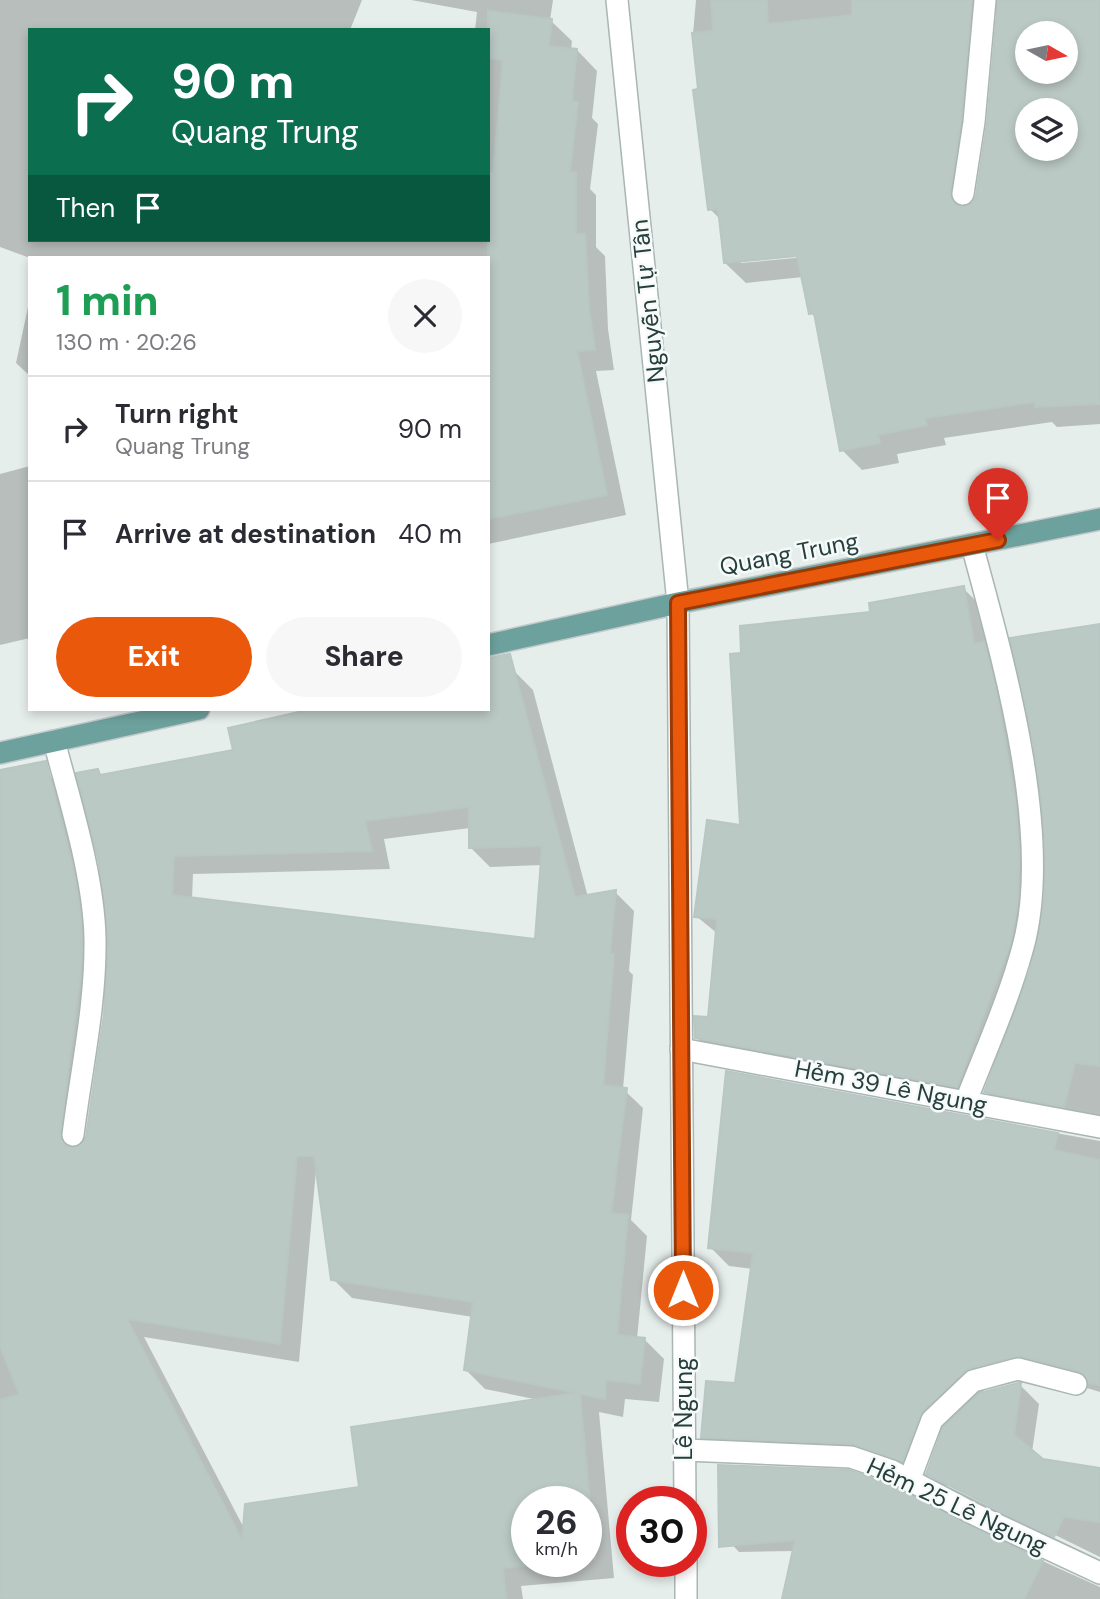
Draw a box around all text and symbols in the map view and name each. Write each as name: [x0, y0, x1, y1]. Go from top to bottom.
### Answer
north arrow: [1015, 21, 1078, 84]
map controls: [1015, 21, 1078, 161]
text: 90 m: [171, 49, 294, 113]
icon: right: [56, 56, 147, 147]
button: layers: [1015, 98, 1078, 161]
text: Quang Trung: [171, 111, 359, 153]
icon: arrive: [129, 189, 167, 227]
text: Then: [56, 191, 115, 225]
street label: Nguyễn Tự Tân: [624, 218, 671, 384]
text: 1 min: [56, 273, 159, 328]
button: close: [388, 279, 462, 353]
text: 130 m · 20:26: [56, 327, 197, 357]
text: Turn right: [115, 397, 239, 431]
icon: right: [56, 410, 94, 448]
text: 90 m: [398, 412, 462, 446]
text: Quang Trung: [115, 431, 250, 461]
pin: [968, 468, 1028, 540]
icon: arrive: [979, 479, 1017, 517]
icon: arrive: [56, 515, 94, 553]
text: Arrive at destination: [115, 517, 376, 551]
text: 40 m: [398, 517, 462, 551]
street label: Quang Trung: [717, 525, 861, 582]
button: Exit: [56, 617, 252, 697]
button: Share: [266, 617, 462, 697]
street label: Hẻm 39 Lê Ngung: [792, 1053, 990, 1120]
position arrow: [646, 1253, 720, 1327]
street label: Lê Ngung: [668, 1357, 699, 1461]
street label: Hẻm 25 Lê Ngung: [862, 1450, 1052, 1561]
speed limit sign: 30: [616, 1486, 707, 1577]
text: 26: [535, 1499, 578, 1545]
text: km/h: [535, 1537, 578, 1561]

